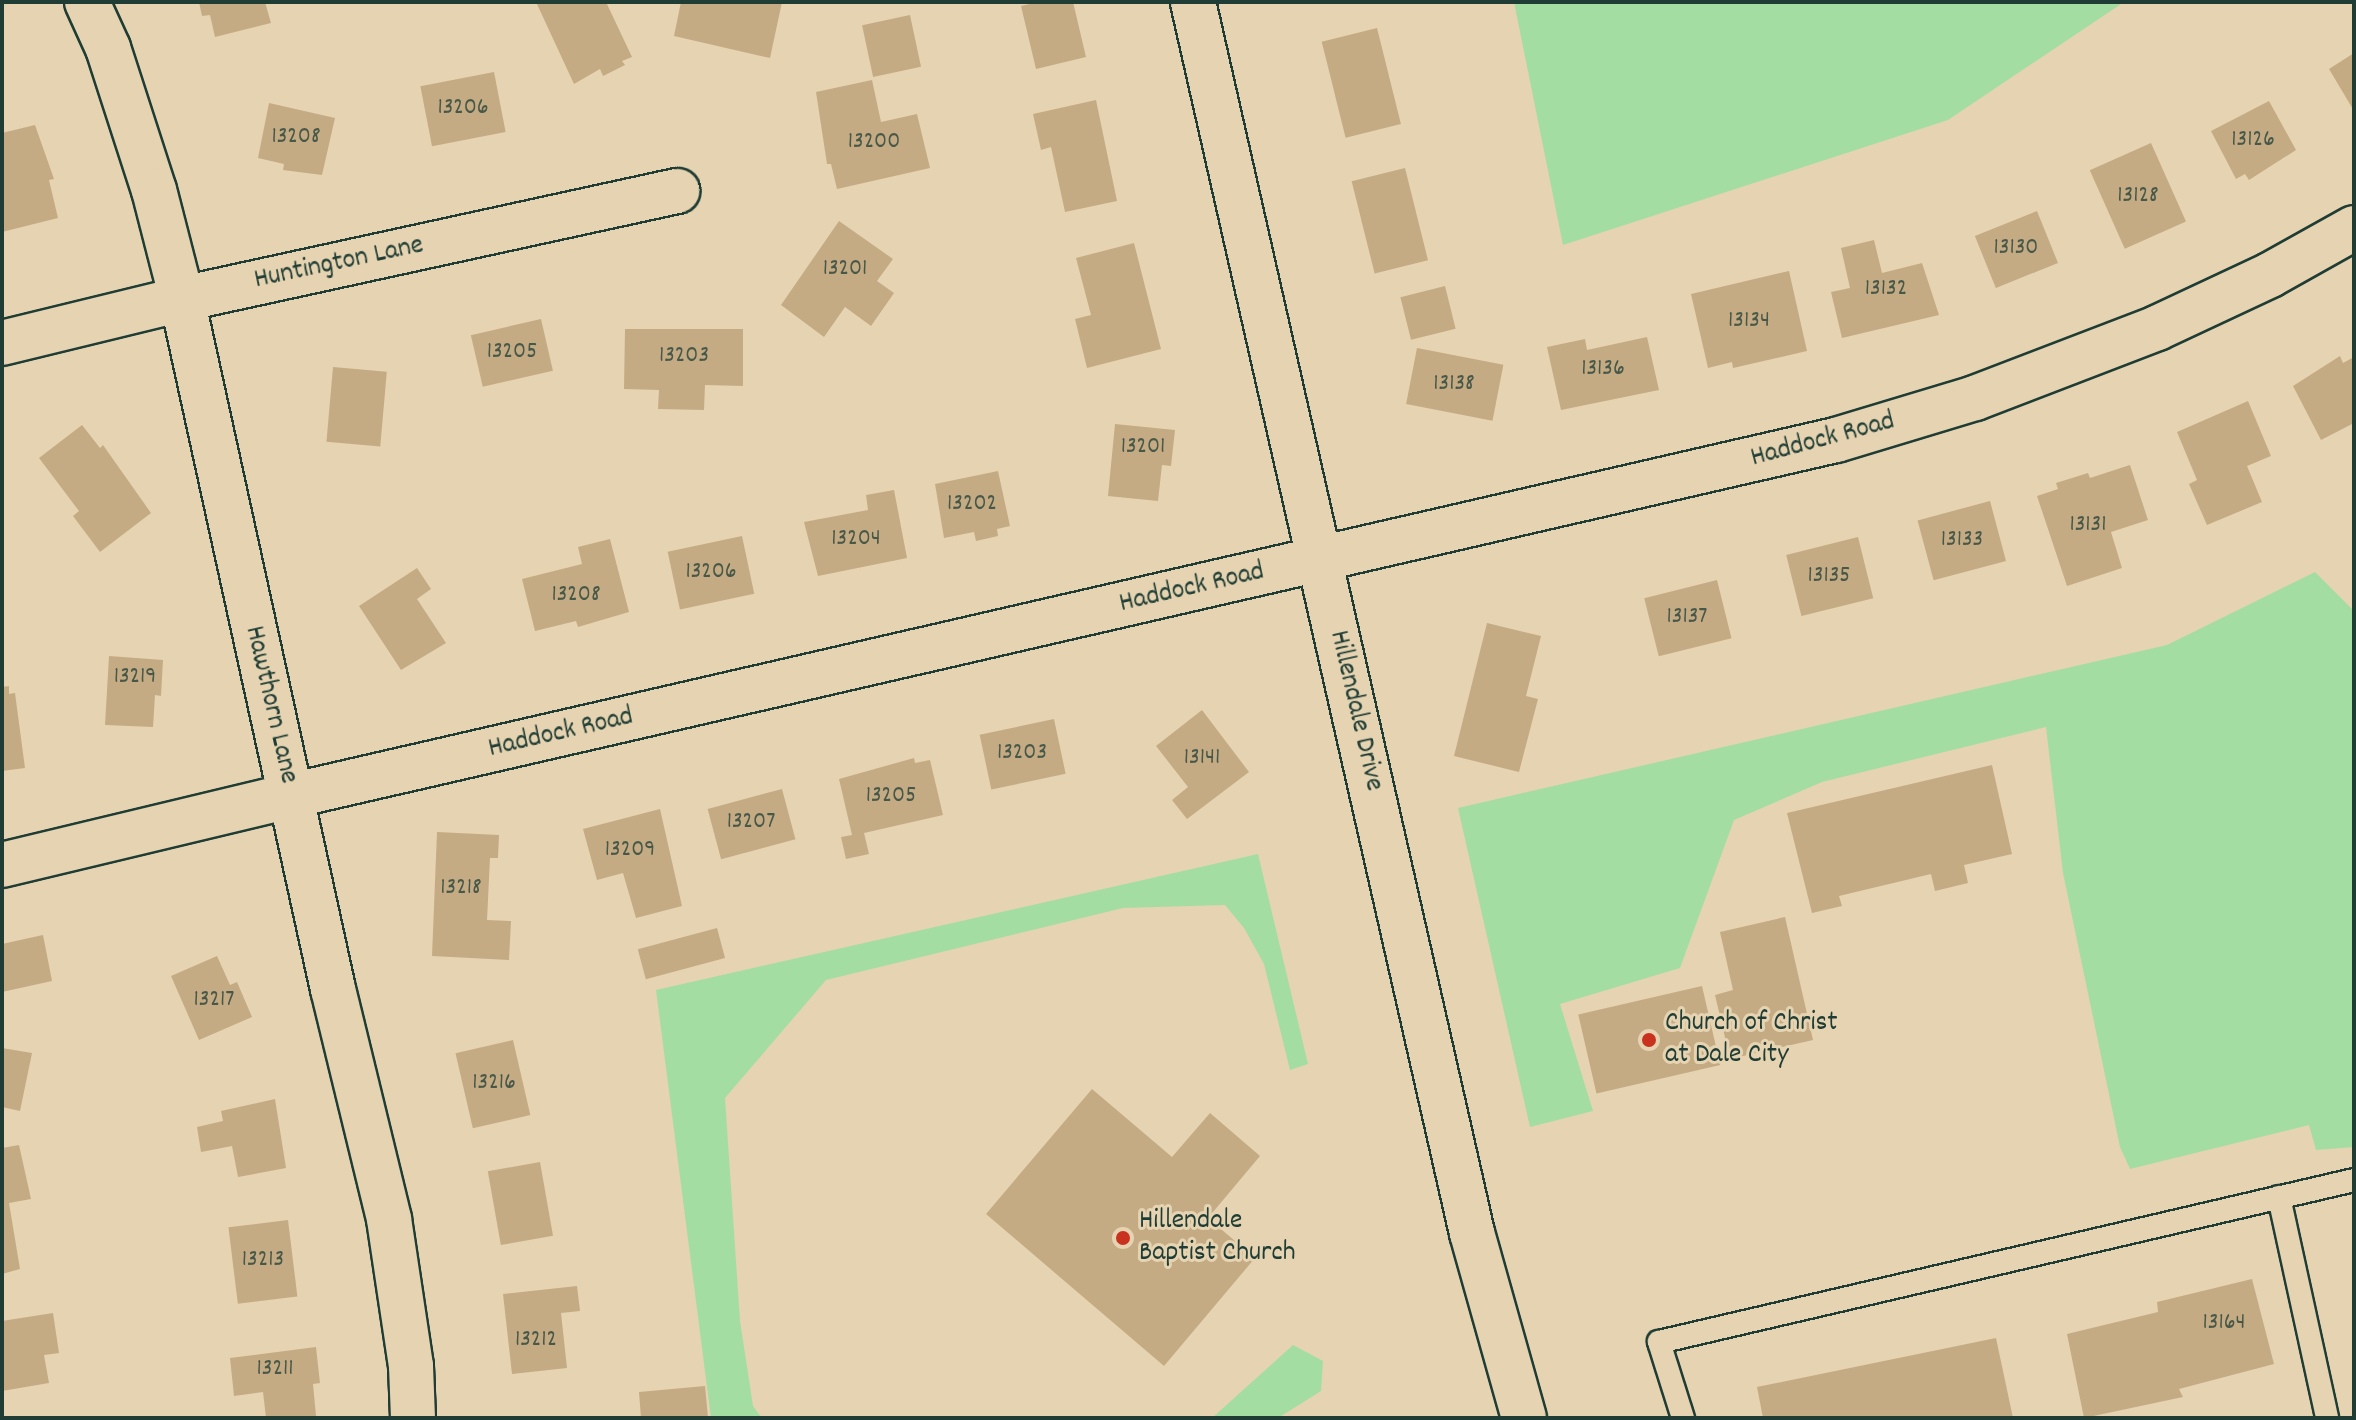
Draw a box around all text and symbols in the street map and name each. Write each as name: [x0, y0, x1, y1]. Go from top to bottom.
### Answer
house number: 13206: [437, 95, 489, 123]
house number: 13208: [271, 124, 321, 152]
house number: 13126: [2231, 127, 2275, 155]
house number: 13200: [848, 129, 900, 157]
house number: 13128: [2117, 183, 2159, 211]
street label: Huntington Lane: [251, 230, 427, 298]
house number: 13130: [1994, 235, 2038, 263]
house number: 13201: [823, 256, 867, 284]
house number: 13132: [1865, 276, 1907, 304]
house number: 13134: [1728, 308, 1770, 336]
house number: 13205: [487, 339, 537, 367]
house number: 13203: [659, 343, 709, 371]
house number: 13136: [1581, 356, 1625, 384]
house number: 13138: [1433, 371, 1475, 399]
street label: Haddock Road: [1747, 406, 1899, 476]
house number: 13201: [1121, 434, 1165, 462]
house number: 13202: [947, 491, 997, 519]
house number: 13131: [2069, 512, 2107, 540]
house number: 13204: [831, 526, 881, 554]
house number: 13133: [1941, 527, 1983, 555]
street label: Haddock Road: [1116, 556, 1268, 622]
house number: 13206: [685, 559, 737, 587]
house number: 13135: [1808, 563, 1850, 591]
house number: 13208: [551, 582, 601, 610]
house number: 13137: [1666, 604, 1708, 632]
street label: Hawthorn Lane: [236, 623, 304, 787]
street label: Hillendale Drive: [1320, 627, 1390, 795]
house number: 13219: [114, 664, 156, 692]
street label: Haddock Road: [485, 701, 637, 767]
house number: 13203: [997, 740, 1047, 768]
house number: 13141: [1184, 745, 1220, 773]
house number: 13205: [866, 783, 916, 811]
house number: 13207: [727, 809, 775, 837]
house number: 13209: [605, 837, 655, 865]
house number: 13218: [440, 875, 482, 903]
house number: 13217: [194, 987, 234, 1015]
place label: Church of Christ at Dale City: [1665, 1007, 1838, 1073]
marker: Church of Christ at Dale City: [1640, 1031, 1658, 1049]
house number: 13216: [472, 1070, 516, 1098]
place label: Hillendale Baptist Church: [1139, 1205, 1295, 1271]
marker: Hillendale Baptist Church: [1114, 1229, 1132, 1247]
house number: 13213: [242, 1247, 284, 1275]
house number: 13164: [2203, 1310, 2245, 1338]
house number: 13212: [515, 1327, 557, 1355]
house number: 13211: [257, 1356, 293, 1384]

